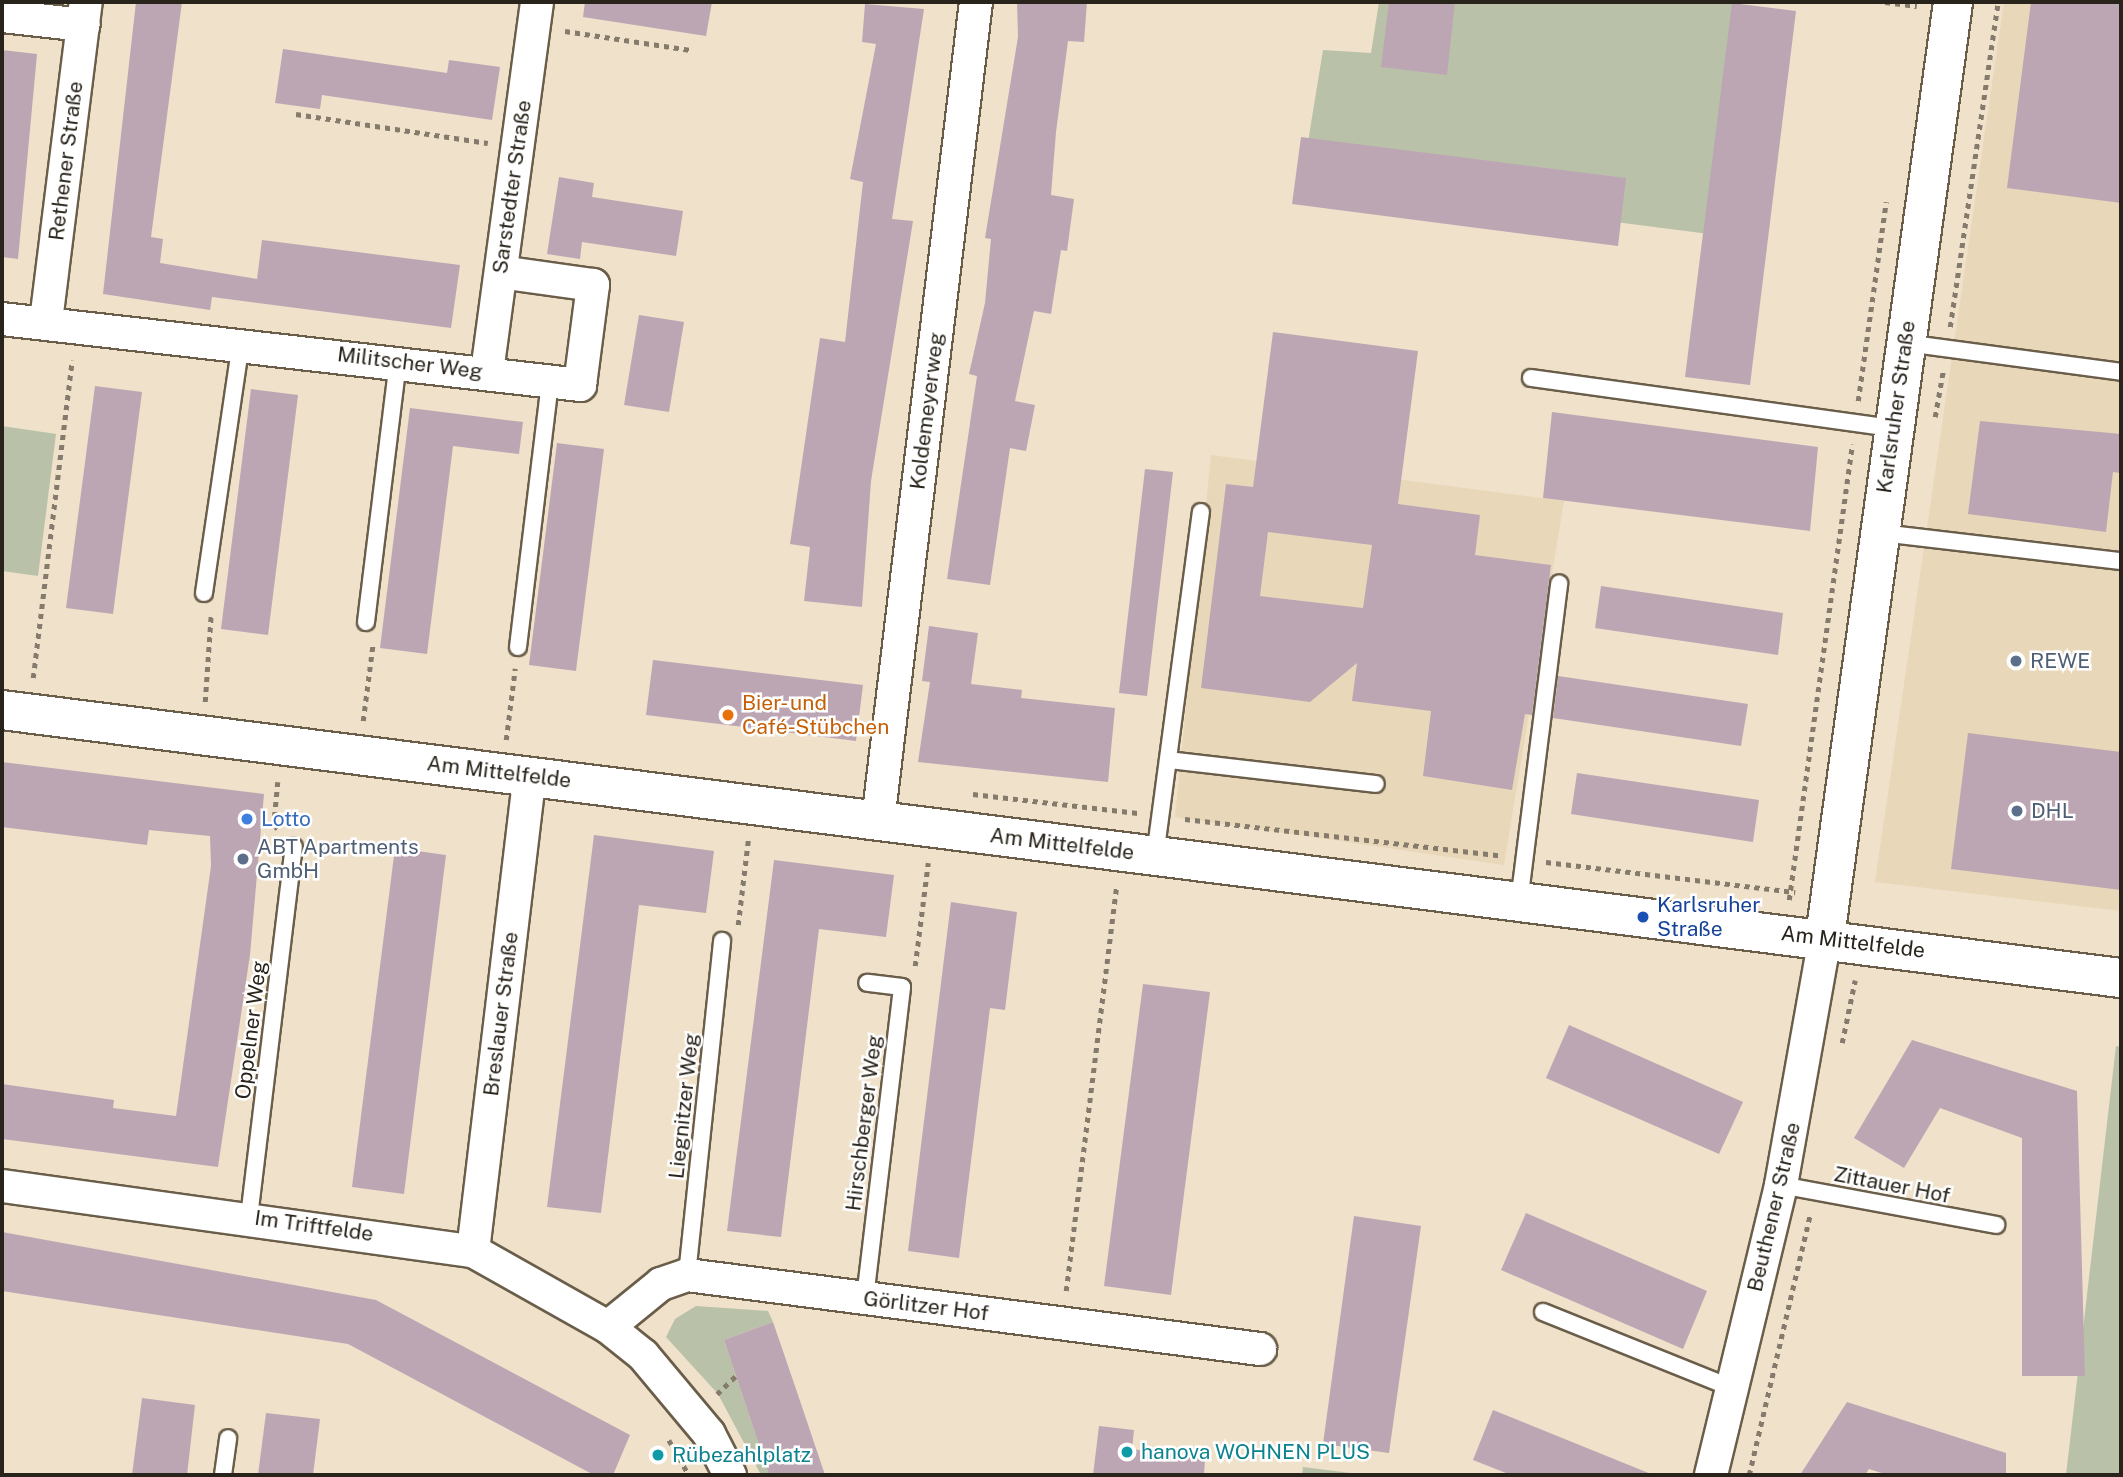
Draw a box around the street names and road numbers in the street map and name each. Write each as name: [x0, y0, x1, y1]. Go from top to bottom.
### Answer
street label: Rethener Straße: [44, 80, 88, 242]
street label: Sarstedter Straße: [487, 99, 537, 275]
street label: Karlsruher Straße: [1871, 319, 1921, 495]
street label: Koldemeyerweg: [905, 331, 949, 491]
street label: Militscher Weg: [336, 342, 484, 384]
street label: Am Mittelfelde: [425, 751, 573, 793]
street label: Am Mittelfelde: [988, 823, 1136, 865]
street label: Am Mittelfelde: [1779, 921, 1927, 963]
street label: Breslauer Straße: [478, 930, 524, 1098]
street label: Oppelner Weg: [230, 959, 272, 1101]
street label: Liegnitzer Weg: [664, 1032, 704, 1180]
street label: Hirschberger Weg: [841, 1033, 887, 1213]
street label: Beuthener Straße: [1742, 1120, 1806, 1294]
street label: Zittauer Hof: [1832, 1161, 1952, 1209]
street label: Im Triftfelde: [253, 1205, 375, 1247]
street label: Görlitzer Hof: [862, 1286, 990, 1326]

